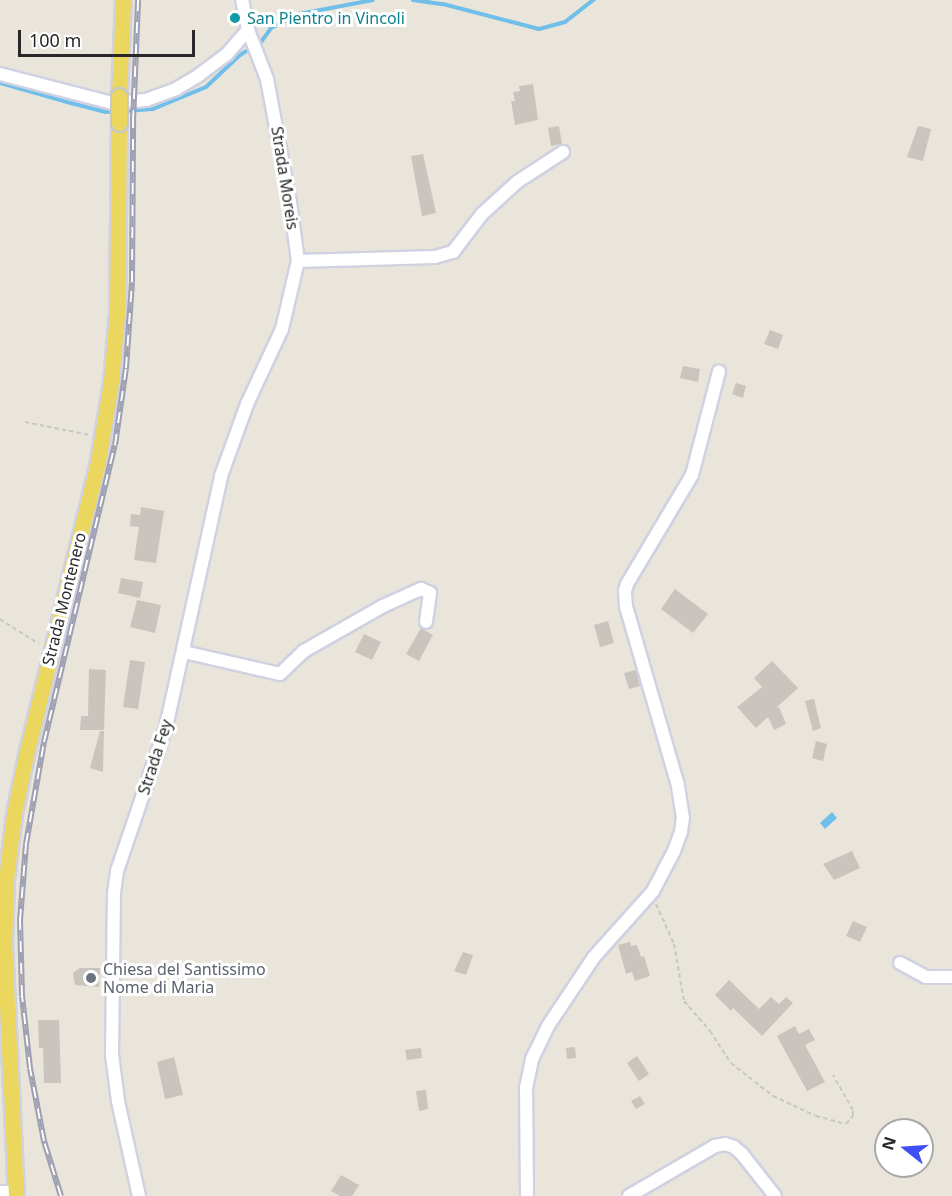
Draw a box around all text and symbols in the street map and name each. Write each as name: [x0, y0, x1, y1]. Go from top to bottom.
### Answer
place label: San Pientro in Vincoli: [247, 8, 405, 28]
marker: San Pientro in Vincoli: [228, 11, 242, 25]
scale bar: [21, 18, 198, 56]
text: 100 m: [29, 28, 81, 52]
street label: Strada Moreis: [267, 125, 303, 231]
street label: Strada Montenero: [38, 530, 90, 668]
street label: Strada Fey: [134, 717, 176, 797]
place label: Chiesa del Santissimo Nome di Maria: [103, 959, 266, 997]
marker: Chiesa del Santissimo Nome di Maria: [84, 971, 98, 985]
north arrow: [874, 1118, 934, 1178]
text: N: [876, 1134, 901, 1153]

